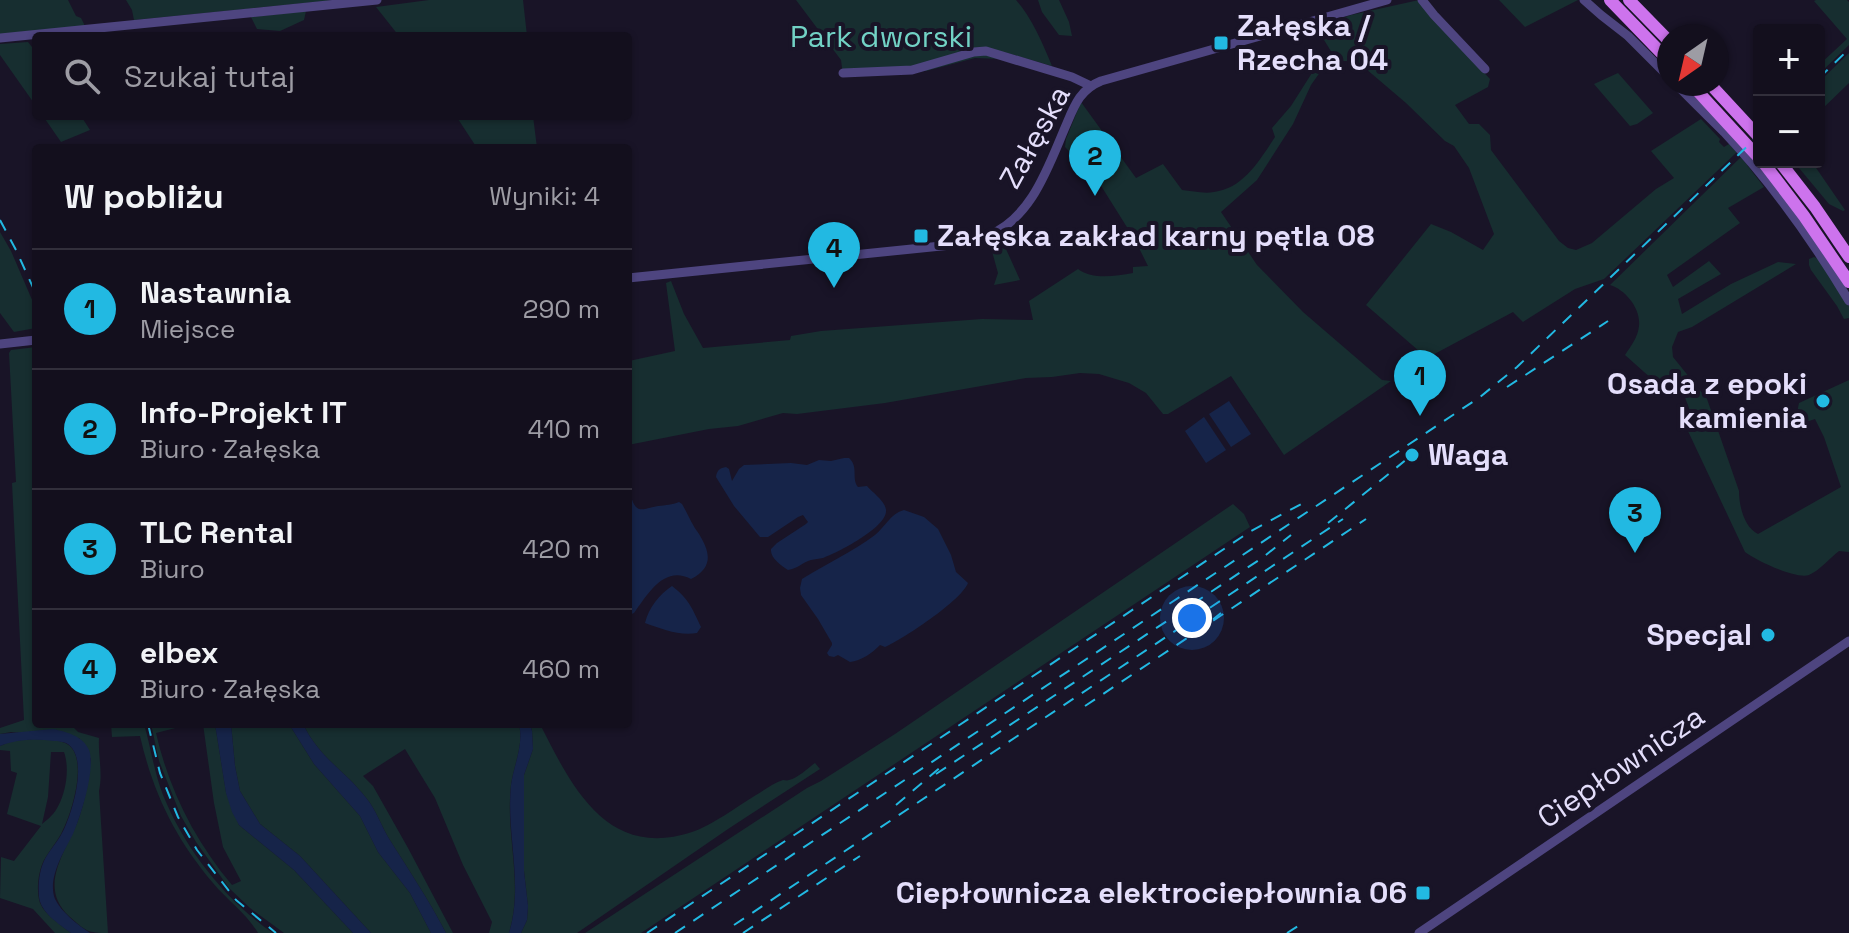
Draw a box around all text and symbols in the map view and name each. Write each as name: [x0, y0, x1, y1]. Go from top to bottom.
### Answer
place label: Załęska / Rzecha 04: [1237, 6, 1388, 79]
park label: Park dworski: [790, 17, 972, 56]
north arrow: [1657, 24, 1729, 96]
map controls: [1753, 24, 1825, 168]
button: +: [1753, 24, 1825, 96]
search box: [32, 32, 632, 120]
marker: Załęska / Rzecha 04: [1212, 34, 1230, 52]
icon: search: [60, 54, 104, 98]
text: Szukaj tutaj: [124, 57, 295, 96]
street label: Załęska: [990, 78, 1079, 195]
button: −: [1753, 96, 1825, 168]
pin: 2: [1069, 130, 1121, 196]
text: W pobliżu: [64, 175, 224, 218]
text: Wyniki: 4: [489, 179, 600, 213]
place label: Załęska zakład karny pętla 08: [937, 216, 1374, 255]
pin: 4: [808, 222, 860, 288]
marker: Załęska zakład karny pętla 08: [912, 227, 930, 245]
text: Nastawnia: [140, 273, 291, 312]
text: 1: [84, 292, 96, 326]
text: 290 m: [523, 292, 600, 326]
text: Miejsce: [140, 312, 235, 346]
pin: 1: [1394, 350, 1446, 416]
place label: Osada z epoki kamienia: [1607, 364, 1807, 437]
marker: Osada z epoki kamienia: [1814, 392, 1832, 410]
text: Info-Projekt IT: [140, 393, 347, 432]
text: 2: [82, 412, 98, 446]
text: 410 m: [528, 412, 600, 446]
text: Biuro · Załęska: [140, 432, 320, 466]
place label: Waga: [1428, 435, 1508, 474]
marker: Waga: [1403, 446, 1421, 464]
pin: 3: [1609, 487, 1661, 553]
text: TLC Rental: [140, 513, 293, 552]
text: 3: [82, 532, 98, 566]
text: 420 m: [522, 532, 600, 566]
text: Biuro: [140, 552, 205, 586]
your location: [1172, 598, 1212, 638]
place label: Specjal: [1646, 615, 1752, 654]
marker: Specjal: [1759, 626, 1777, 644]
text: elbex: [140, 633, 219, 672]
text: 4: [82, 652, 98, 686]
text: 460 m: [522, 652, 600, 686]
text: Biuro · Załęska: [140, 672, 320, 706]
street label: Ciepłownicza: [1530, 696, 1712, 837]
place label: Ciepłownicza elektrociepłownia 06: [896, 873, 1407, 912]
marker: Ciepłownicza elektrociepłownia 06: [1414, 884, 1432, 902]

